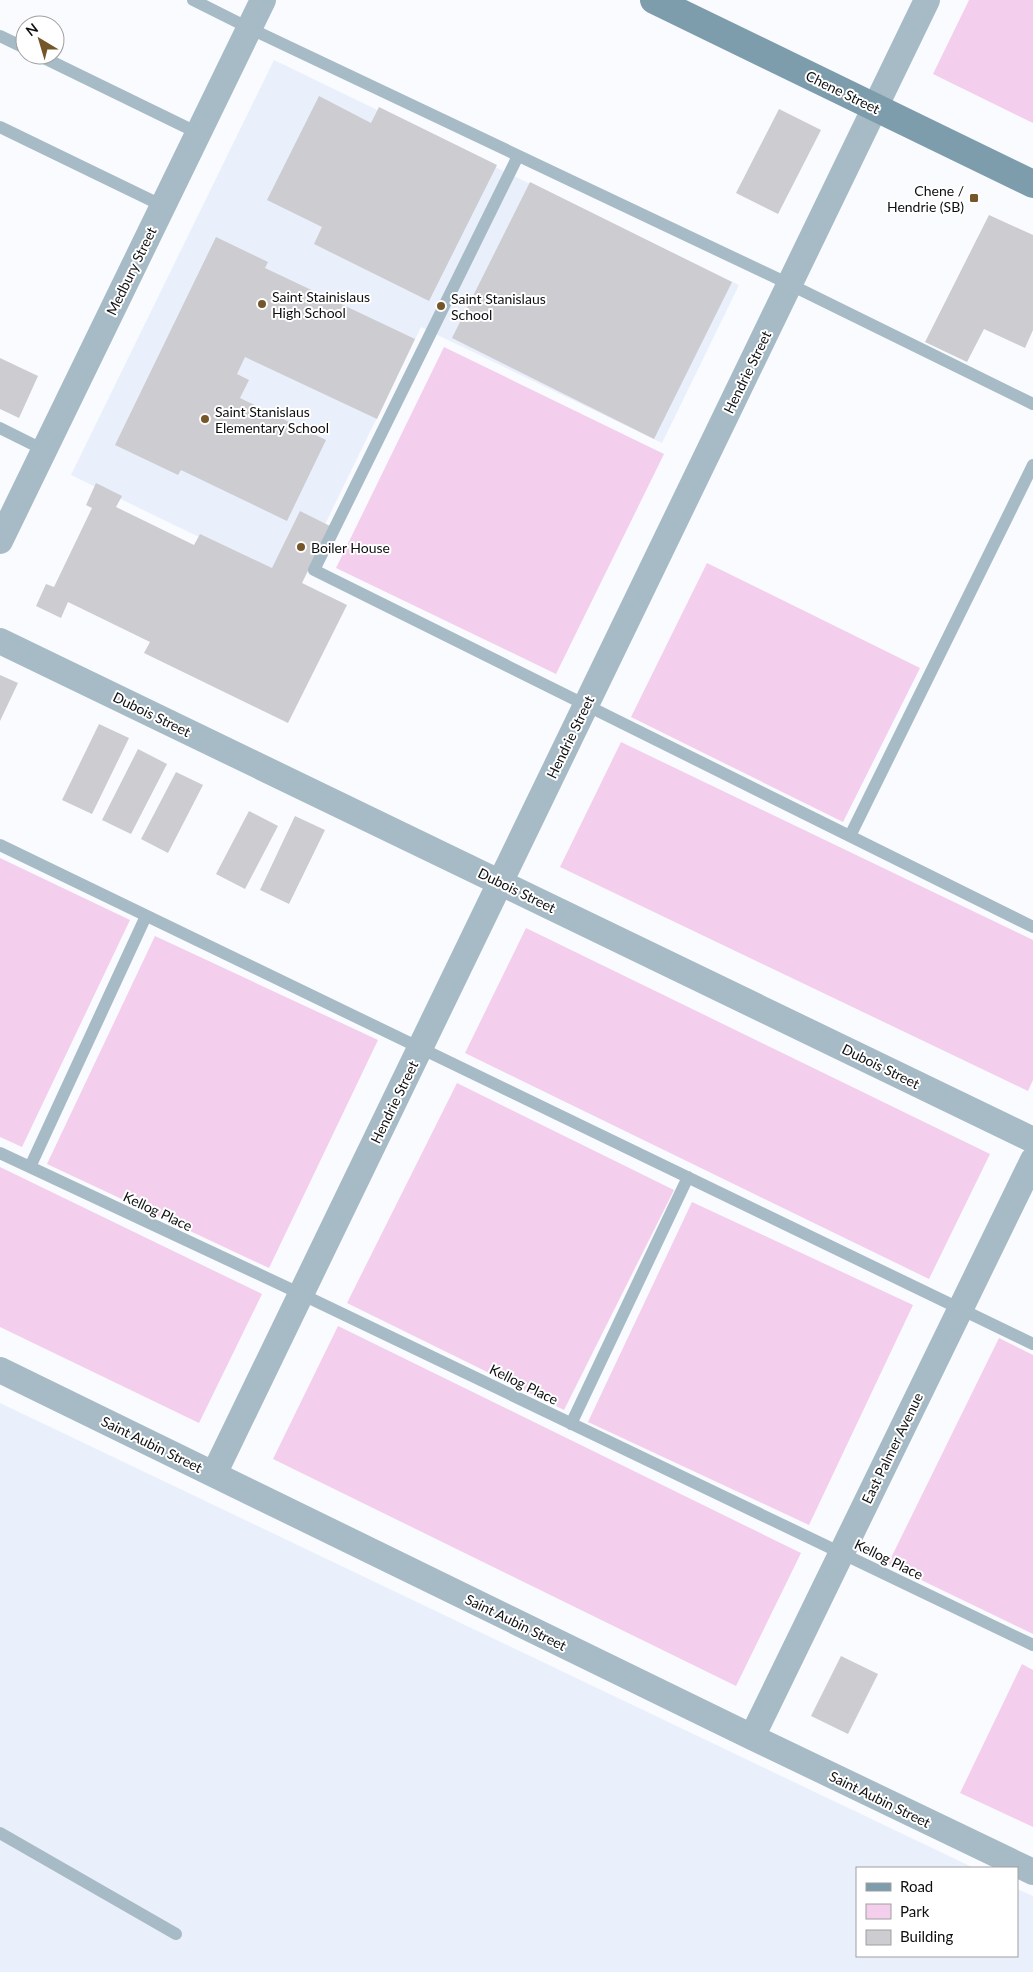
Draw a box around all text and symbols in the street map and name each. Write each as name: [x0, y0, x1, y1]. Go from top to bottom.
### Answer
north arrow: [15, 15, 65, 65]
text: N: [22, 19, 41, 39]
street label: Chene Street: [803, 67, 883, 117]
place label: Chene / Hendrie (SB): [887, 182, 964, 215]
marker: Chene / Hendrie (SB): [968, 192, 980, 204]
street label: Medbury Street: [102, 224, 160, 318]
place label: Saint Stainislaus High School: [272, 288, 370, 321]
place label: Saint Stanislaus School: [451, 290, 546, 323]
marker: Saint Stainislaus High School: [256, 298, 268, 310]
marker: Saint Stanislaus School: [435, 300, 447, 312]
street label: Hendrie Street: [720, 328, 774, 416]
place label: Saint Stanislaus Elementary School: [215, 403, 329, 436]
marker: Saint Stanislaus Elementary School: [199, 413, 211, 425]
place label: Boiler House: [311, 539, 390, 556]
marker: Boiler House: [295, 541, 307, 553]
street label: Dubois Street: [111, 688, 193, 740]
street label: Hendrie Street: [543, 693, 597, 781]
street label: Dubois Street: [476, 864, 558, 916]
street label: Dubois Street: [840, 1040, 922, 1092]
street label: Hendrie Street: [367, 1058, 421, 1146]
street label: Kellog Place: [121, 1188, 195, 1234]
street label: Kellog Place: [487, 1360, 561, 1408]
street label: East Palmer Avenue: [858, 1390, 926, 1506]
street label: Saint Aubin Street: [99, 1412, 205, 1476]
street label: Kellog Place: [852, 1535, 926, 1583]
street label: Saint Aubin Street: [463, 1590, 569, 1654]
street label: Saint Aubin Street: [827, 1767, 933, 1831]
legend: [856, 1867, 1018, 1957]
text: Road: [900, 1877, 933, 1895]
text: Park: [900, 1902, 930, 1920]
text: Building: [900, 1927, 953, 1945]

